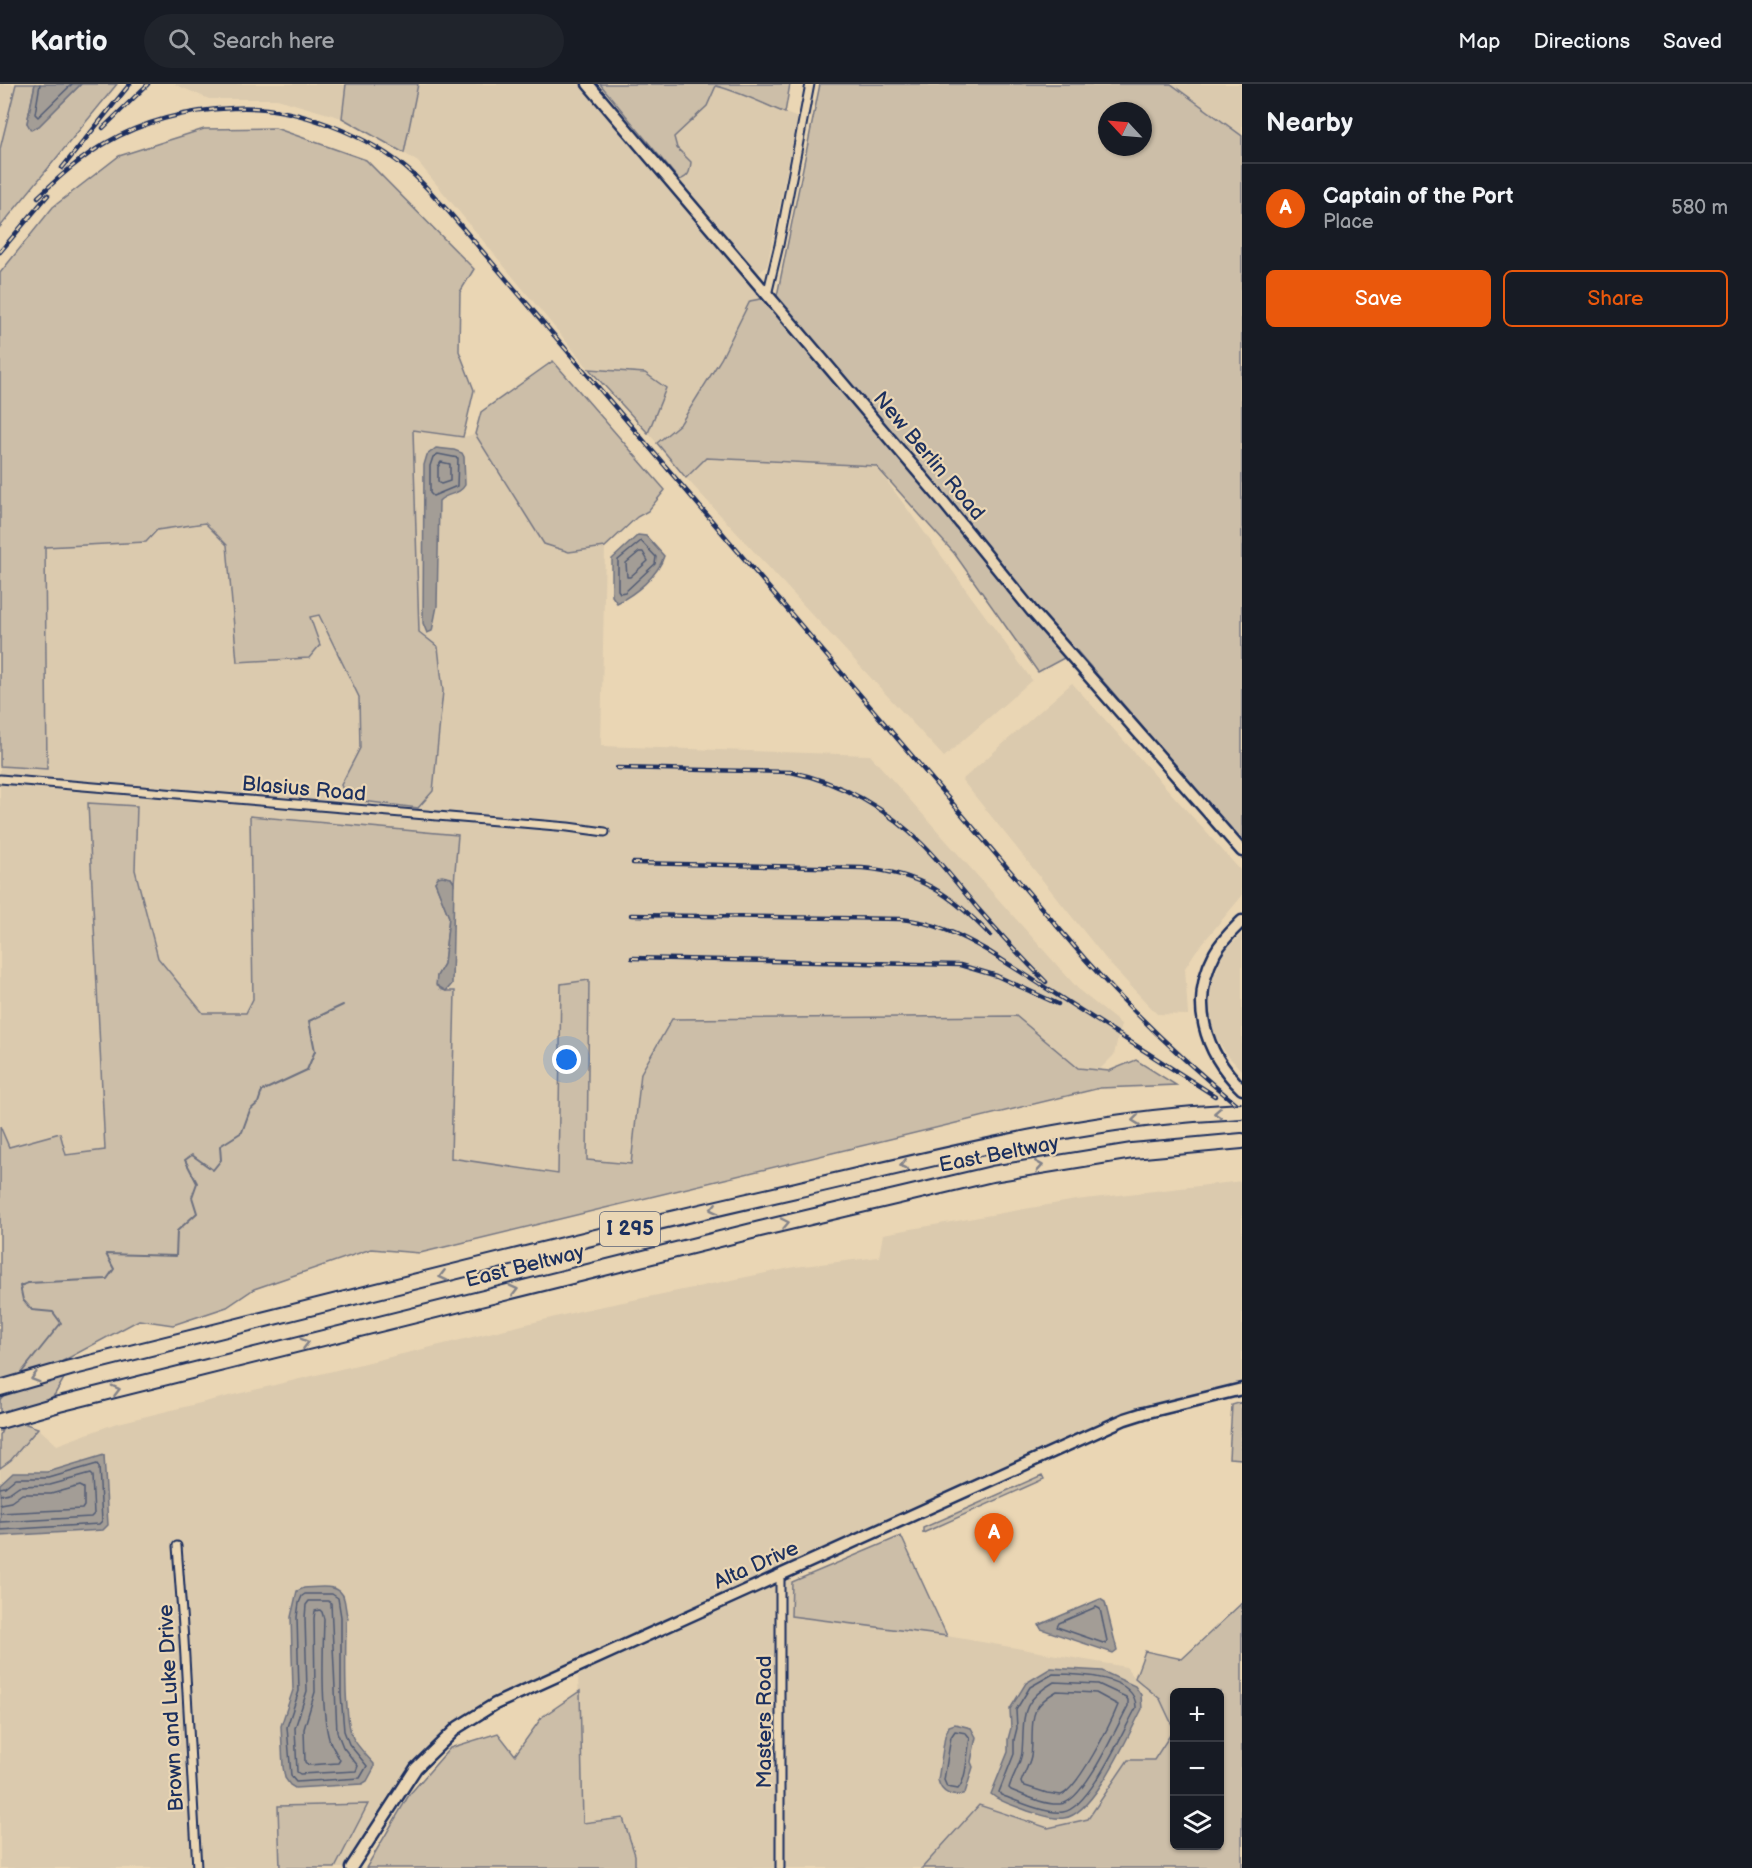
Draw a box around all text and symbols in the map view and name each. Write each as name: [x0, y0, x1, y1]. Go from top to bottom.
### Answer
search box: [144, 14, 564, 68]
text: Kartio: [30, 25, 108, 58]
icon: search: [165, 25, 198, 58]
text: Search here: [213, 28, 335, 55]
text: Map: [1458, 29, 1501, 54]
text: Directions: [1534, 29, 1630, 54]
text: Saved: [1663, 29, 1722, 54]
north arrow: [1098, 102, 1152, 156]
text: Nearby: [1266, 108, 1353, 139]
text: Captain of the Port: [1323, 183, 1513, 210]
text: A: [1279, 196, 1292, 220]
text: 580 m: [1671, 196, 1728, 220]
text: Place: [1323, 210, 1374, 234]
button: Save: [1266, 270, 1491, 327]
button: Share: [1503, 270, 1728, 327]
street label: New Berlin Road: [868, 387, 990, 525]
street label: Blasius Road: [241, 771, 367, 807]
your location: [552, 1045, 581, 1074]
one-way arrow: [1214, 1106, 1223, 1119]
one-way arrow: [1132, 1113, 1141, 1126]
street label: East Beltway: [937, 1130, 1062, 1178]
one-way arrow: [899, 1158, 909, 1171]
one-way arrow: [1034, 1161, 1043, 1173]
one-way arrow: [709, 1201, 719, 1214]
road number: I 295: [600, 1212, 660, 1246]
one-way arrow: [780, 1217, 790, 1230]
street label: East Beltway: [463, 1239, 587, 1293]
one-way arrow: [438, 1269, 448, 1282]
one-way arrow: [509, 1285, 519, 1298]
one-way arrow: [300, 1337, 310, 1350]
one-way arrow: [30, 1370, 40, 1383]
one-way arrow: [110, 1385, 120, 1397]
pin: A: [974, 1514, 1014, 1563]
street label: Alta Drive: [710, 1535, 802, 1595]
street label: Brown and Luke Drive: [153, 1604, 189, 1812]
street label: Masters Road: [752, 1655, 777, 1789]
map controls: [1170, 1688, 1224, 1850]
button: +: [1170, 1688, 1224, 1742]
button: −: [1170, 1742, 1224, 1796]
button: layers: [1170, 1796, 1224, 1850]

